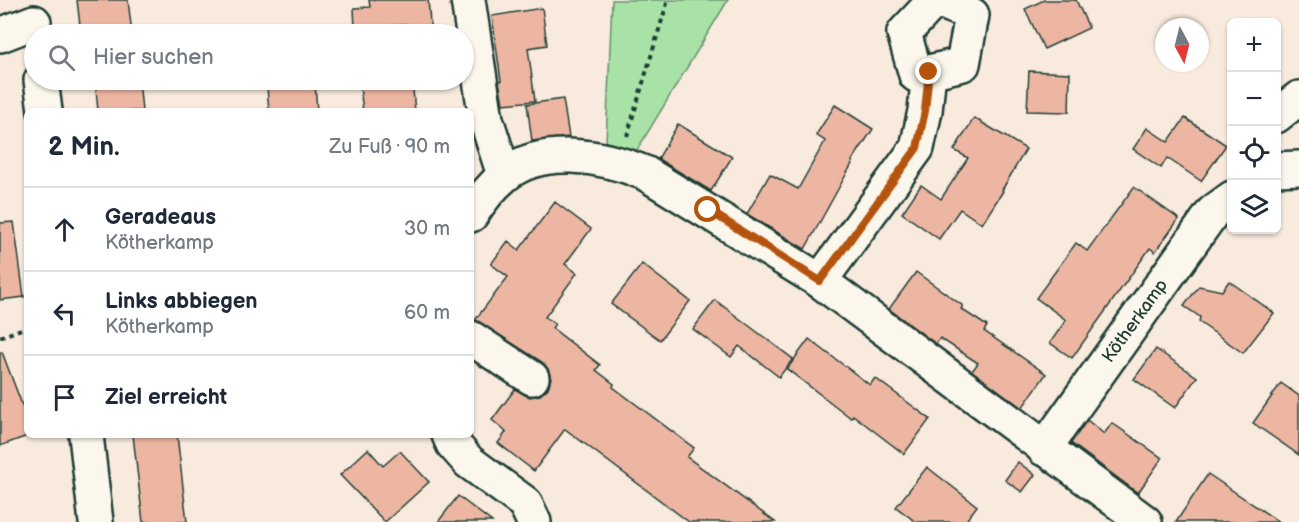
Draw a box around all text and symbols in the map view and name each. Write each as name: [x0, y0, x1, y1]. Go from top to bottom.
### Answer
north arrow: [1155, 18, 1209, 72]
map controls: [1227, 18, 1281, 234]
button: +: [1227, 18, 1281, 72]
search box: [24, 24, 474, 90]
icon: search: [45, 41, 78, 74]
text: Hier suchen: [93, 44, 214, 71]
route end: [915, 58, 941, 84]
button: −: [1227, 72, 1281, 126]
button: locate: [1227, 126, 1281, 180]
text: 2 Min.: [48, 132, 120, 163]
text: Zu Fuß · 90 m: [329, 135, 450, 159]
button: layers: [1227, 180, 1281, 234]
route start: [694, 196, 720, 222]
text: Geradeaus: [105, 204, 216, 231]
icon: ahead: [48, 213, 81, 246]
text: 30 m: [404, 217, 450, 241]
text: Kötherkamp: [105, 231, 214, 255]
street label: Kötherkamp: [1098, 275, 1172, 367]
text: Links abbiegen: [105, 288, 258, 315]
icon: left: [48, 297, 81, 330]
text: 60 m: [404, 301, 450, 325]
text: Kötherkamp: [105, 315, 214, 339]
icon: arrive: [48, 381, 81, 414]
text: Ziel erreicht: [105, 384, 227, 411]

